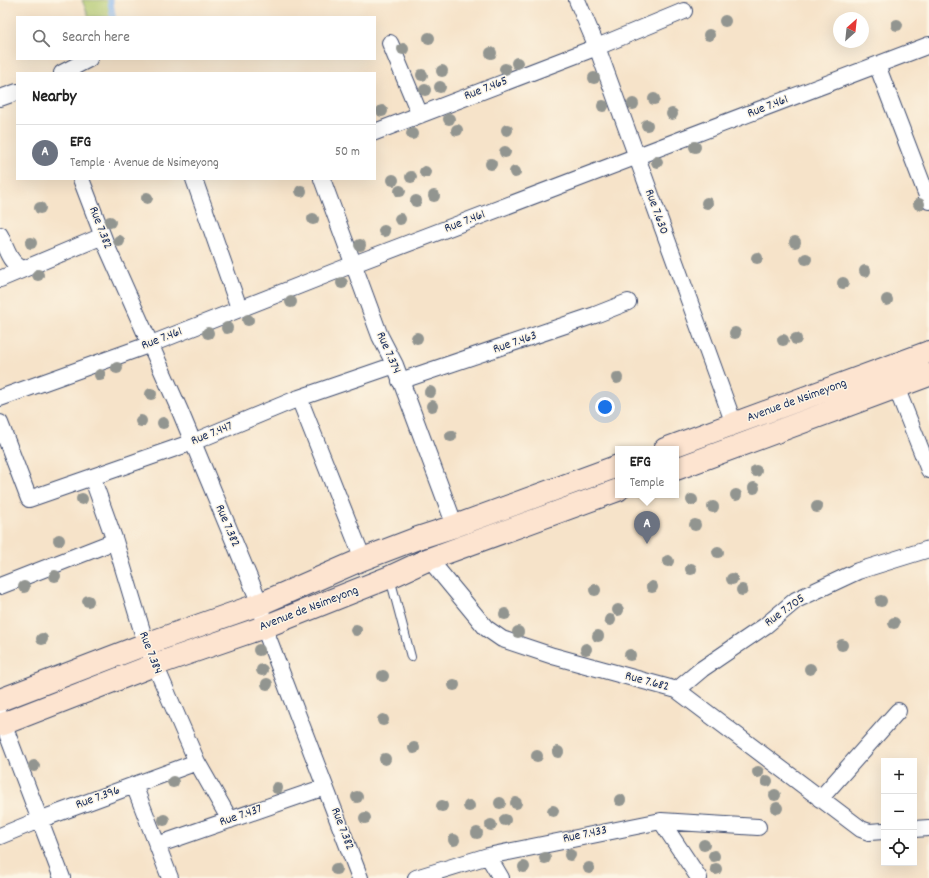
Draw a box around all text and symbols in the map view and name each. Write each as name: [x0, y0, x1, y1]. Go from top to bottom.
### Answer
north arrow: [833, 12, 869, 48]
search box: [16, 16, 376, 60]
icon: search: [30, 27, 52, 49]
text: Search here: [62, 27, 130, 49]
street label: Rue 7.465: [461, 72, 511, 106]
text: Nearby: [32, 86, 76, 110]
street label: Rue 7.461: [745, 91, 791, 123]
text: EFG: [70, 132, 91, 154]
text: A: [41, 143, 49, 162]
text: 50 m: [335, 143, 360, 162]
text: Temple · Avenue de Nsimeyong: [70, 154, 219, 173]
street label: Rue 7.630: [639, 187, 673, 237]
street label: Rue 7.382: [83, 204, 117, 252]
street label: Rue 7.461: [442, 206, 488, 238]
street label: Rue 7.461: [139, 323, 185, 355]
street label: Rue 7.463: [490, 327, 540, 359]
street label: Rue 7.374: [371, 329, 405, 377]
street label: Avenue de Nsimeyong: [744, 374, 850, 428]
your location: [595, 397, 615, 417]
street label: Rue 7.447: [188, 417, 236, 451]
popup: [615, 446, 679, 498]
text: EFG: [630, 452, 651, 474]
text: Temple: [630, 474, 664, 493]
street label: Rue 7.382: [210, 502, 244, 550]
pin: A: [634, 511, 660, 544]
street label: Avenue de Nsimeyong: [257, 581, 362, 637]
street label: Rue 7.705: [761, 590, 809, 632]
street label: Rue 7.384: [133, 629, 167, 677]
street label: Rue 7.682: [623, 667, 671, 697]
map controls: [881, 758, 917, 866]
button: +: [881, 758, 917, 794]
street label: Rue 7.396: [73, 781, 123, 815]
button: −: [881, 794, 917, 830]
street label: Rue 7.437: [217, 800, 265, 832]
street label: Rue 7.382: [325, 805, 359, 853]
street label: Rue 7.433: [561, 821, 609, 849]
button: locate: [881, 830, 917, 866]

